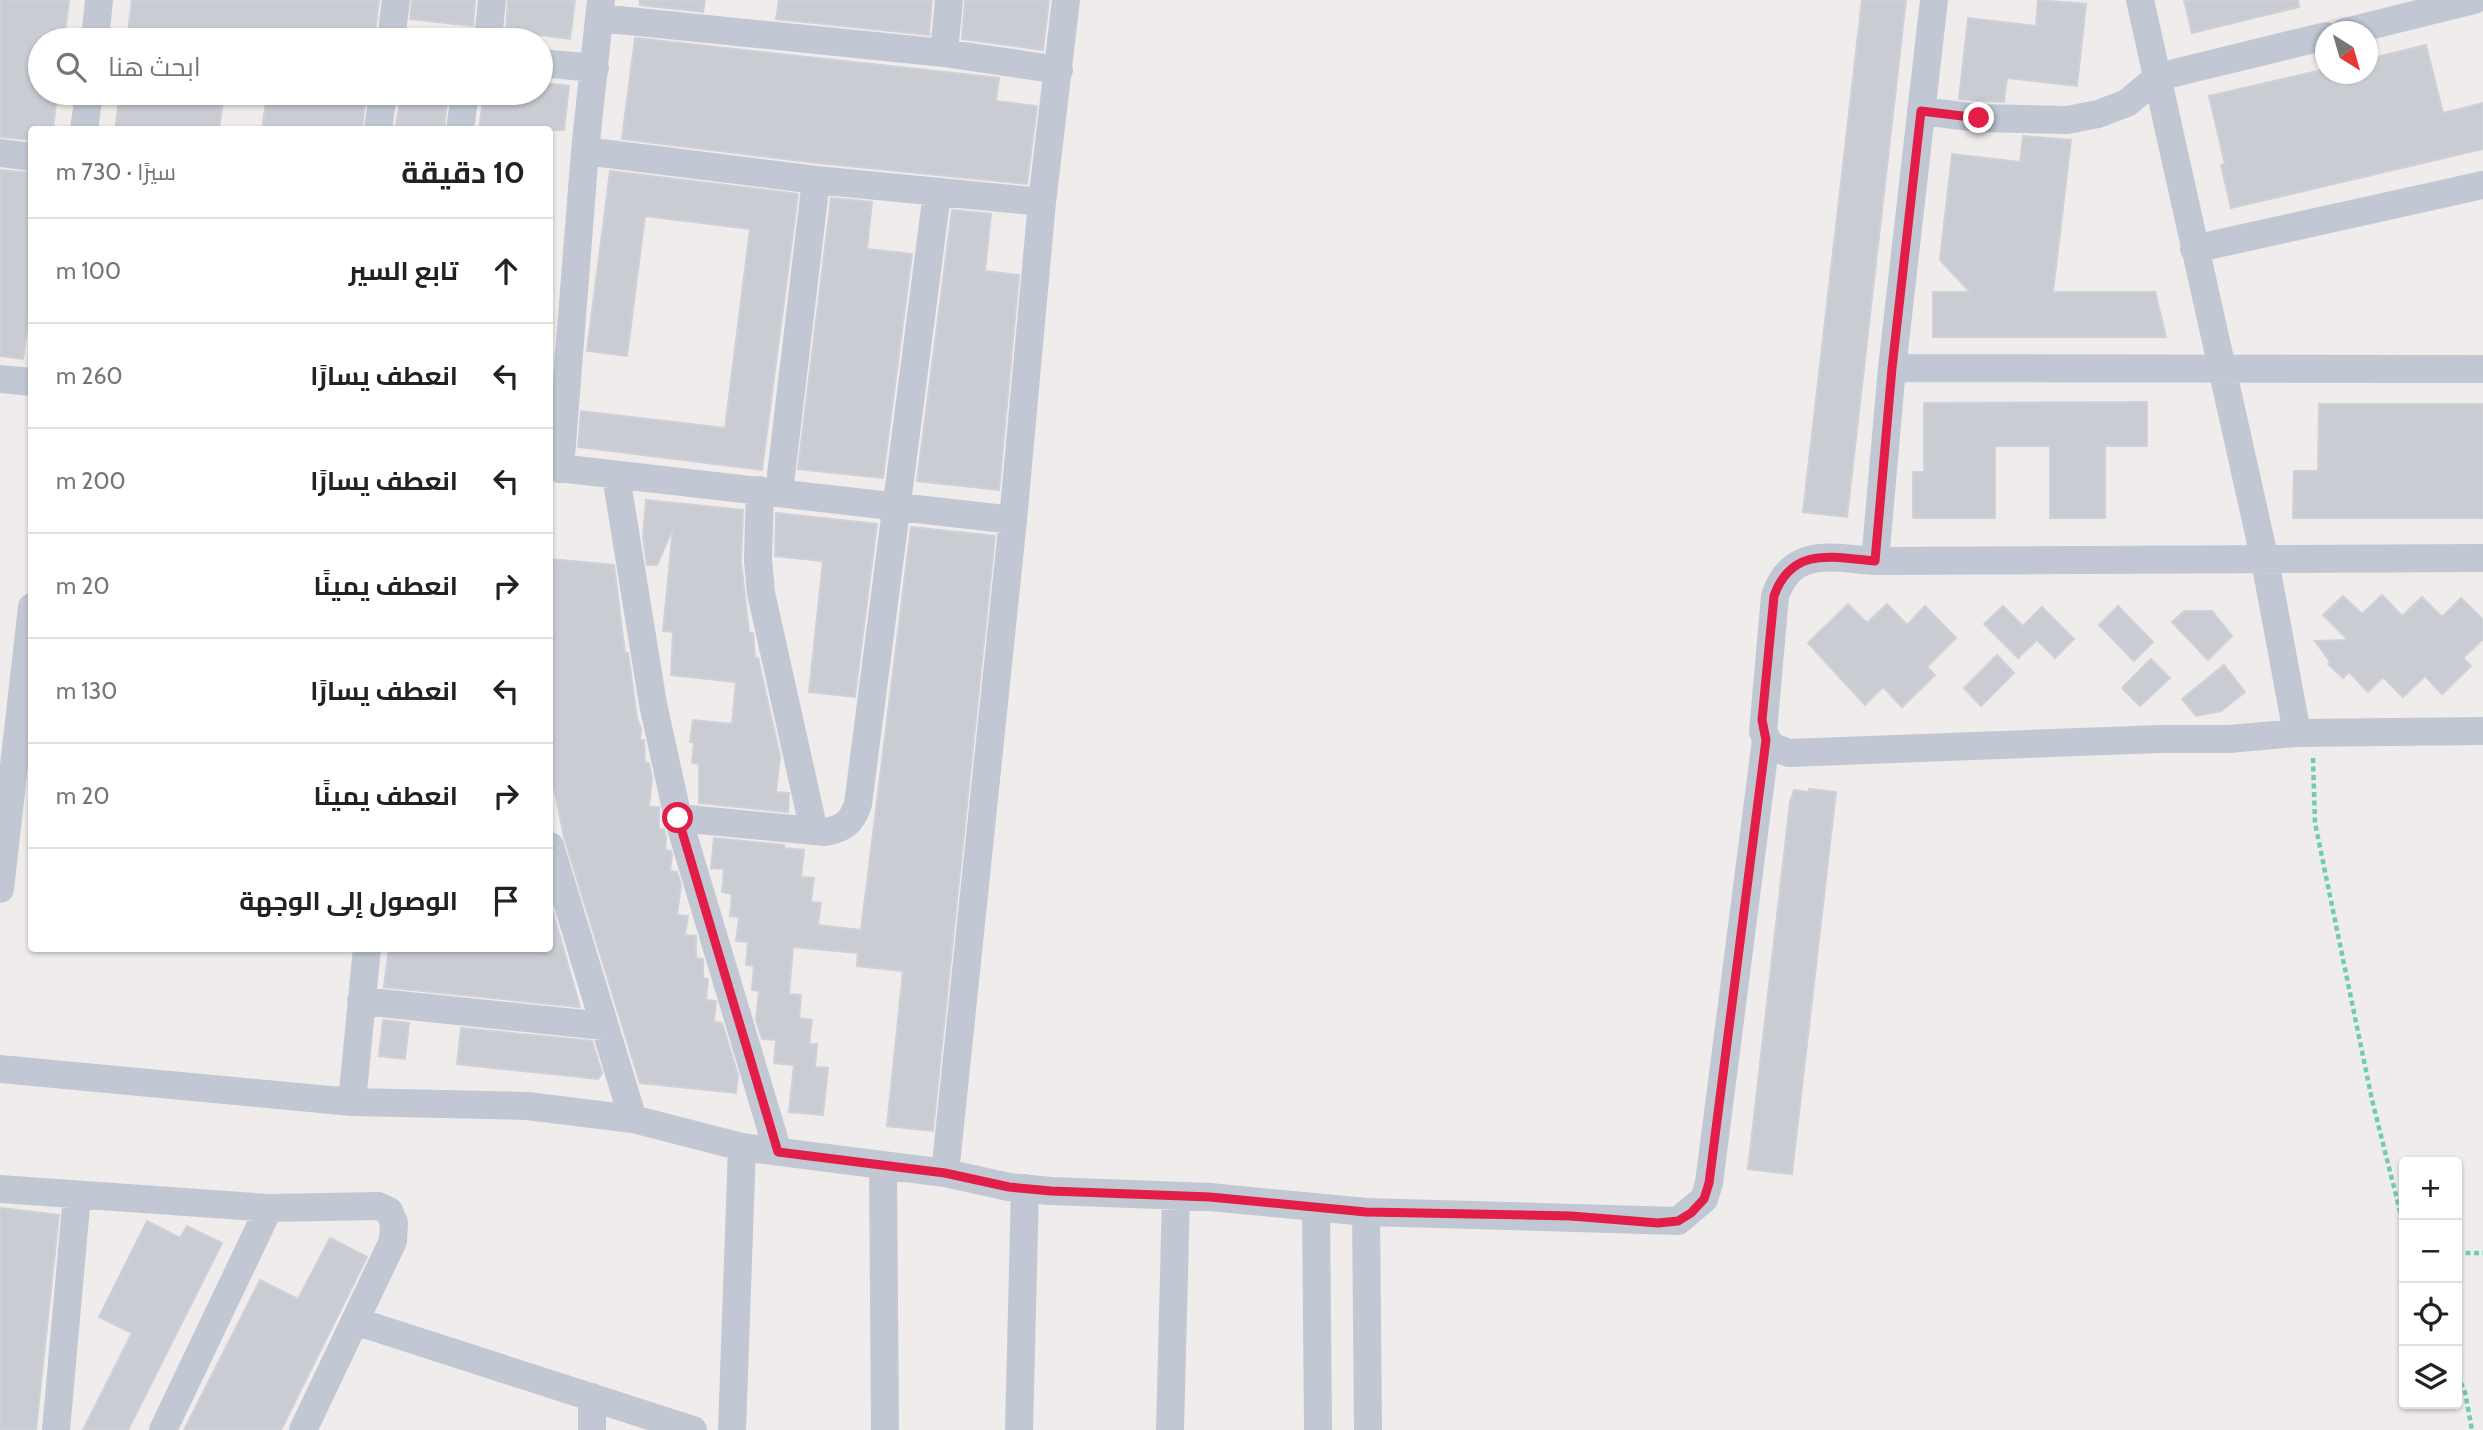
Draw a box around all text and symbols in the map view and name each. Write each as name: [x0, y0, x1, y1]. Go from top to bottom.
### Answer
north arrow: [2315, 21, 2378, 84]
search box: [28, 28, 553, 105]
icon: search: [52, 48, 90, 86]
text: ابحث هنا: [108, 51, 201, 83]
route end: [1963, 102, 1994, 133]
text: 10 دقيقة: [401, 154, 525, 191]
text: سيرًا · 730 m: [56, 158, 176, 186]
icon: ahead: [487, 252, 525, 290]
text: تابع السير: [349, 255, 458, 287]
text: 100 m: [56, 257, 121, 285]
icon: left: [487, 357, 525, 395]
text: انعطف يسارًا: [310, 360, 458, 392]
text: 260 m: [56, 362, 123, 390]
icon: left: [487, 462, 525, 500]
text: انعطف يسارًا: [310, 465, 458, 497]
text: 200 m: [56, 467, 126, 495]
icon: right: [487, 567, 525, 605]
text: انعطف يمينًا: [314, 570, 458, 602]
text: 20 m: [56, 572, 109, 600]
icon: left: [487, 672, 525, 710]
text: انعطف يسارًا: [310, 675, 458, 707]
text: 130 m: [56, 677, 117, 705]
icon: right: [487, 777, 525, 815]
text: انعطف يمينًا: [314, 780, 458, 812]
text: 20 m: [56, 782, 109, 810]
route start: [662, 802, 693, 833]
icon: arrive: [487, 882, 525, 920]
text: الوصول إلى الوجهة: [239, 885, 458, 917]
map controls: [2399, 1157, 2462, 1409]
button: +: [2399, 1157, 2462, 1220]
button: −: [2399, 1220, 2462, 1283]
button: locate: [2399, 1283, 2462, 1346]
button: layers: [2399, 1346, 2462, 1409]

